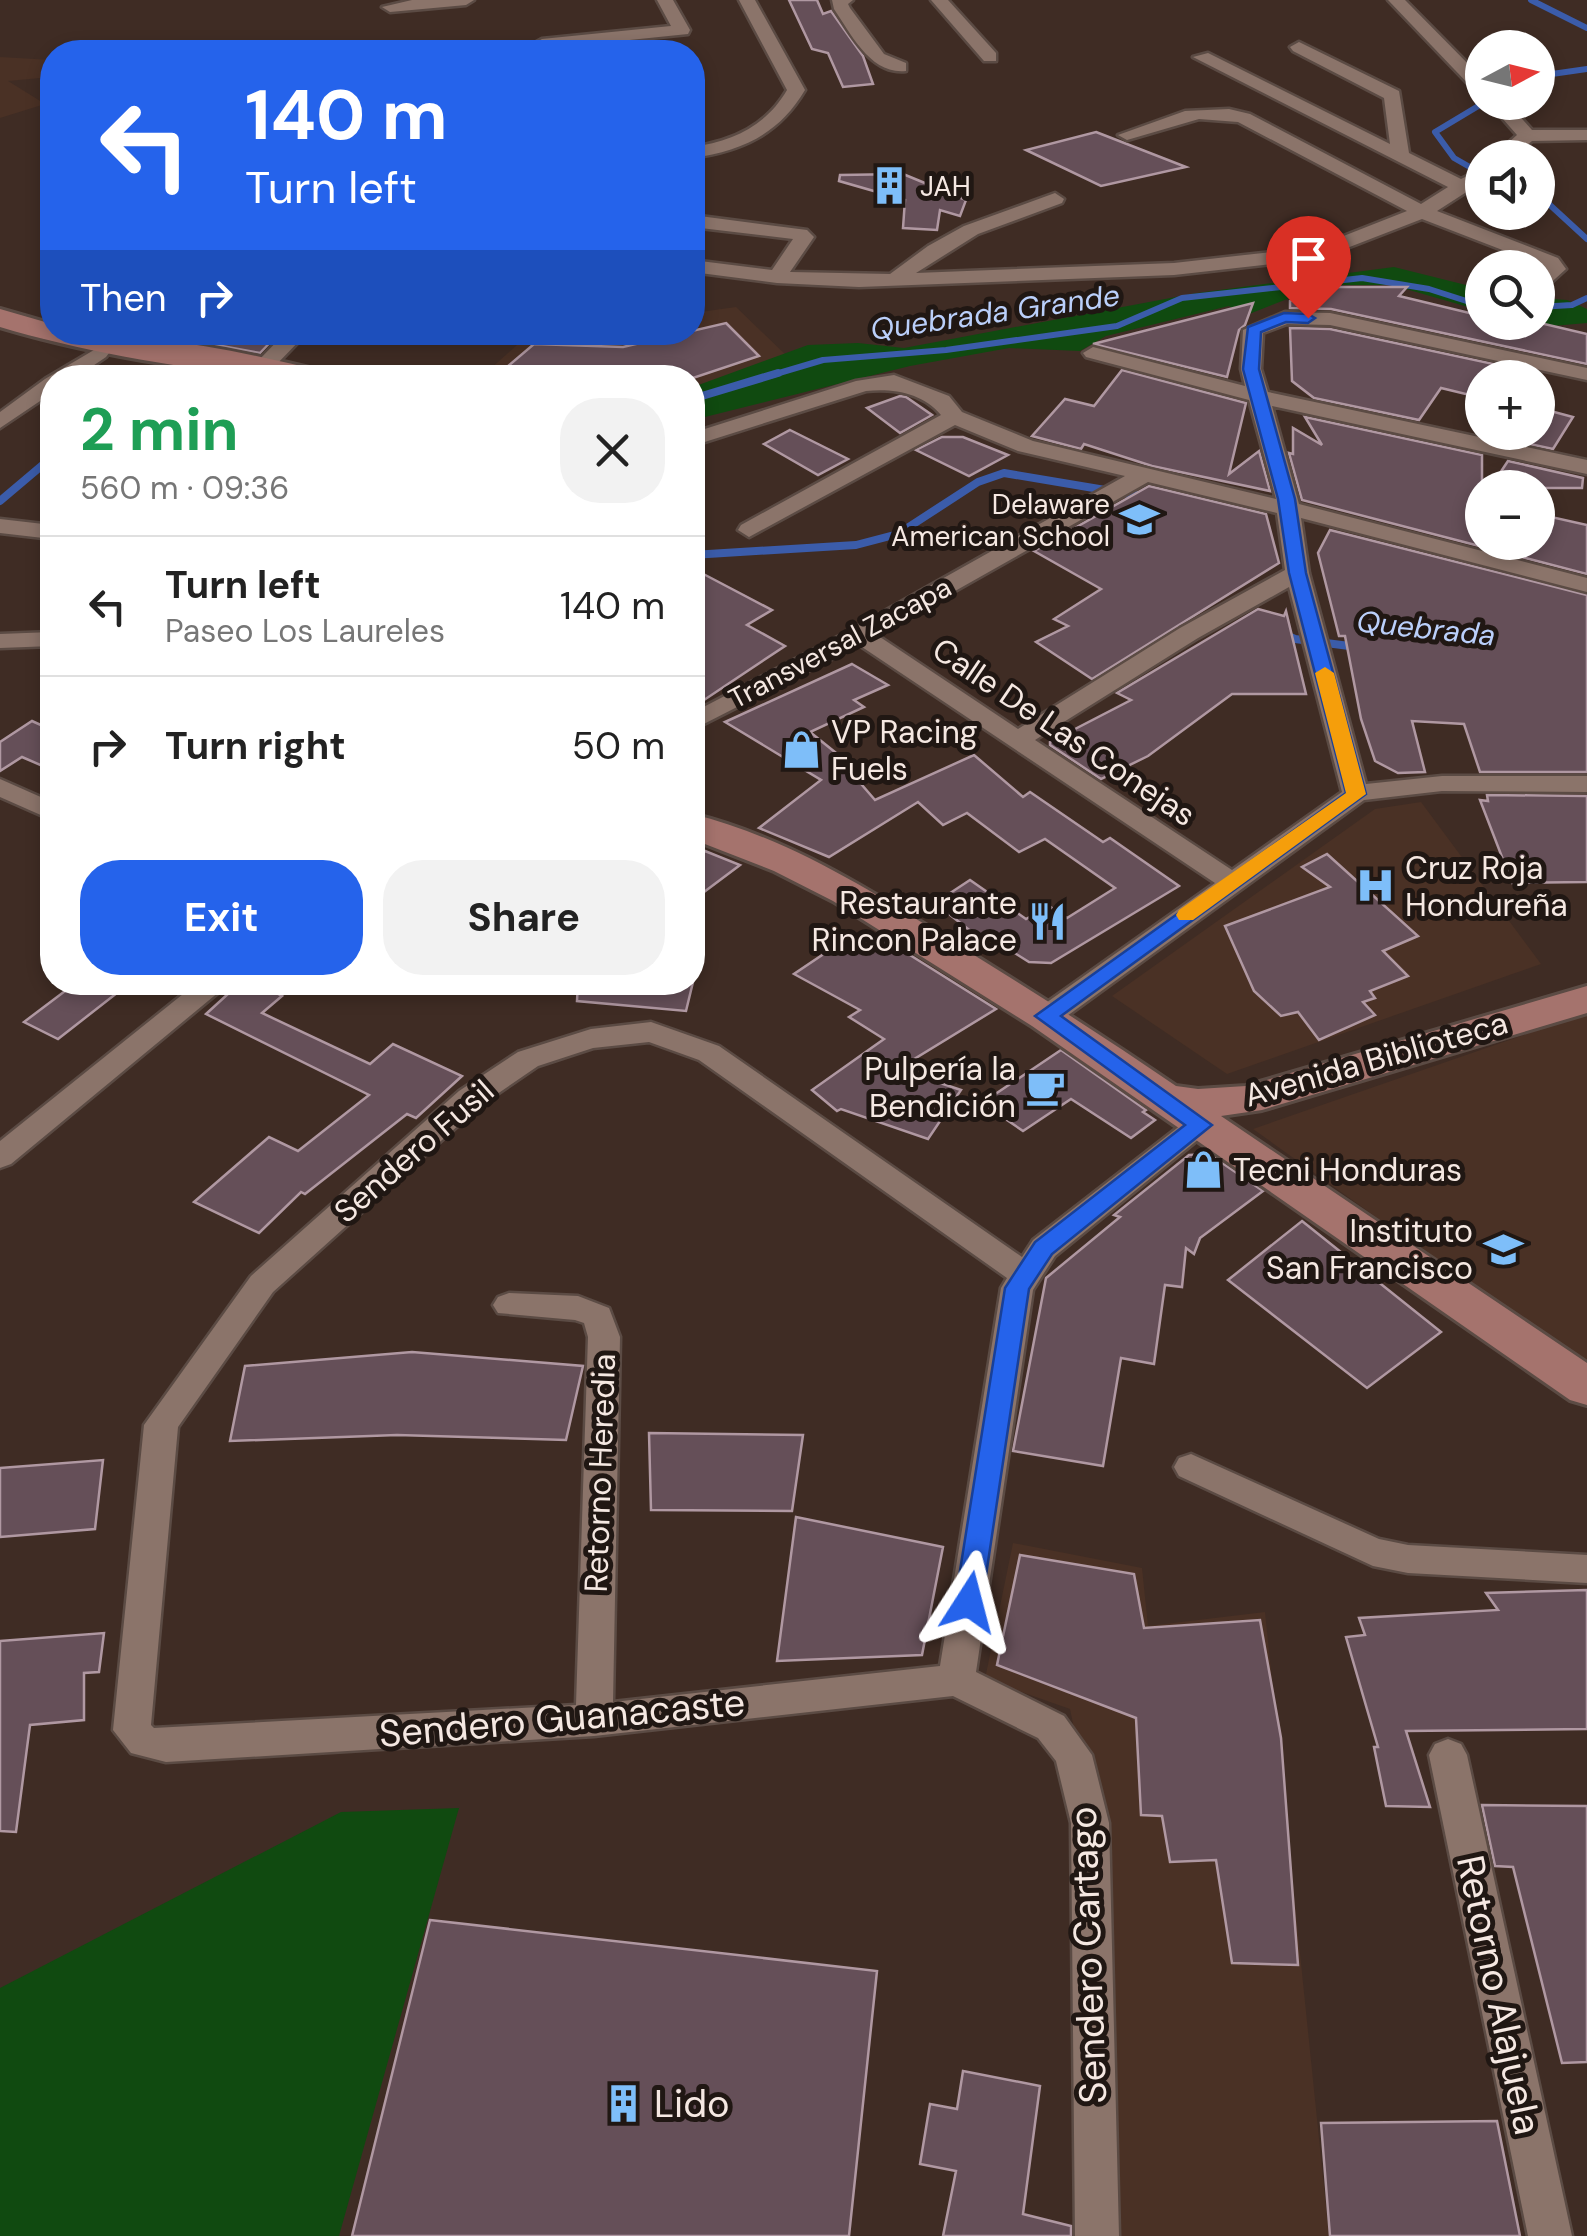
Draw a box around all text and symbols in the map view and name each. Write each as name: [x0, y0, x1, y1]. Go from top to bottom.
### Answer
north arrow: [1465, 30, 1555, 120]
map controls: [1465, 30, 1555, 560]
text: 140 m: [245, 70, 448, 161]
icon: left: [80, 80, 210, 210]
button: sound: [1465, 140, 1555, 230]
text: Turn left: [245, 158, 417, 217]
building icon: JAH: [869, 165, 911, 207]
place label: JAH: [920, 168, 971, 205]
pin: [1266, 216, 1351, 319]
icon: arrive: [1281, 231, 1336, 286]
button: search: [1465, 250, 1555, 340]
icon: right: [187, 270, 242, 325]
text: Then: [80, 273, 167, 323]
water label: Quebrada Grande: [868, 275, 1122, 349]
button: +: [1465, 360, 1555, 450]
text: 2 min: [80, 390, 239, 469]
button: close: [560, 398, 665, 503]
text: 560 m · 09:36: [80, 467, 289, 509]
button: −: [1465, 470, 1555, 560]
place label: Delaware American School: [891, 486, 1110, 555]
school or university icon: Delaware American School: [1119, 499, 1161, 541]
text: Turn left: [165, 560, 321, 610]
street label: Transversal Zacapa: [722, 569, 958, 717]
icon: left: [80, 579, 135, 634]
text: 140 m: [560, 581, 665, 631]
water label: Quebrada: [1355, 601, 1497, 655]
text: Paseo Los Laureles: [165, 610, 445, 652]
street label: Calle De Las Conejas: [924, 628, 1204, 836]
place label: VP Racing Fuels: [831, 711, 978, 790]
icon: right: [80, 719, 135, 774]
text: Turn right: [165, 721, 346, 771]
text: 50 m: [572, 721, 665, 771]
shop icon: VP Racing Fuels: [780, 729, 822, 771]
place label: Cruz Roja Hondureña: [1405, 847, 1568, 926]
button: Exit: [80, 860, 363, 975]
button: Share: [383, 860, 665, 975]
hospital icon: Cruz Roja Hondureña: [1354, 865, 1396, 907]
place label: Restaurante Rincon Palace: [812, 882, 1017, 961]
restaurant icon: Restaurante Rincon Palace: [1026, 900, 1068, 942]
street label: Avenida Biblioteca: [1239, 1001, 1513, 1117]
place label: Pulpería la Bendición: [864, 1048, 1016, 1127]
cafe icon: Pulpería la Bendición: [1025, 1066, 1067, 1108]
street label: Sendero Fusil: [325, 1070, 503, 1232]
shop icon: Tecni Honduras: [1182, 1149, 1224, 1191]
place label: Tecni Honduras: [1233, 1149, 1462, 1191]
place label: Instituto San Francisco: [1266, 1210, 1473, 1289]
school or university icon: Instituto San Francisco: [1482, 1228, 1524, 1270]
street label: Retorno Heredia: [575, 1353, 625, 1593]
position arrow: [917, 1550, 1021, 1654]
street label: Sendero Guanacaste: [377, 1677, 747, 1759]
street label: Sendero Cartago: [1058, 1806, 1118, 2104]
street label: Retorno Alajuela: [1445, 1851, 1553, 2139]
place label: Lido: [654, 2079, 730, 2129]
building icon: Lido: [603, 2083, 645, 2125]

